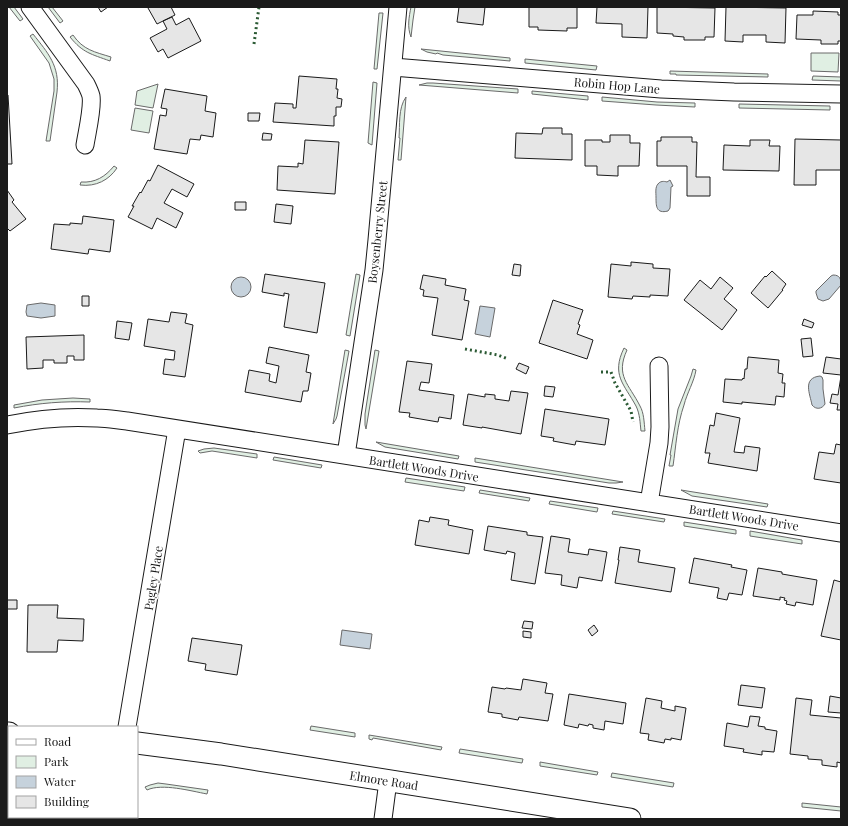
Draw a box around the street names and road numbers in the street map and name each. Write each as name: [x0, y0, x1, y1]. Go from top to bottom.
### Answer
street label: Robin Hop Lane: [573, 73, 661, 97]
street label: Boysenberry Street: [364, 179, 390, 284]
street label: Bartlett Woods Drive: [368, 451, 480, 485]
street label: Bartlett Woods Drive: [688, 500, 800, 534]
street label: Pagley Place: [140, 544, 166, 612]
street label: Elmore Road: [348, 767, 420, 793]

